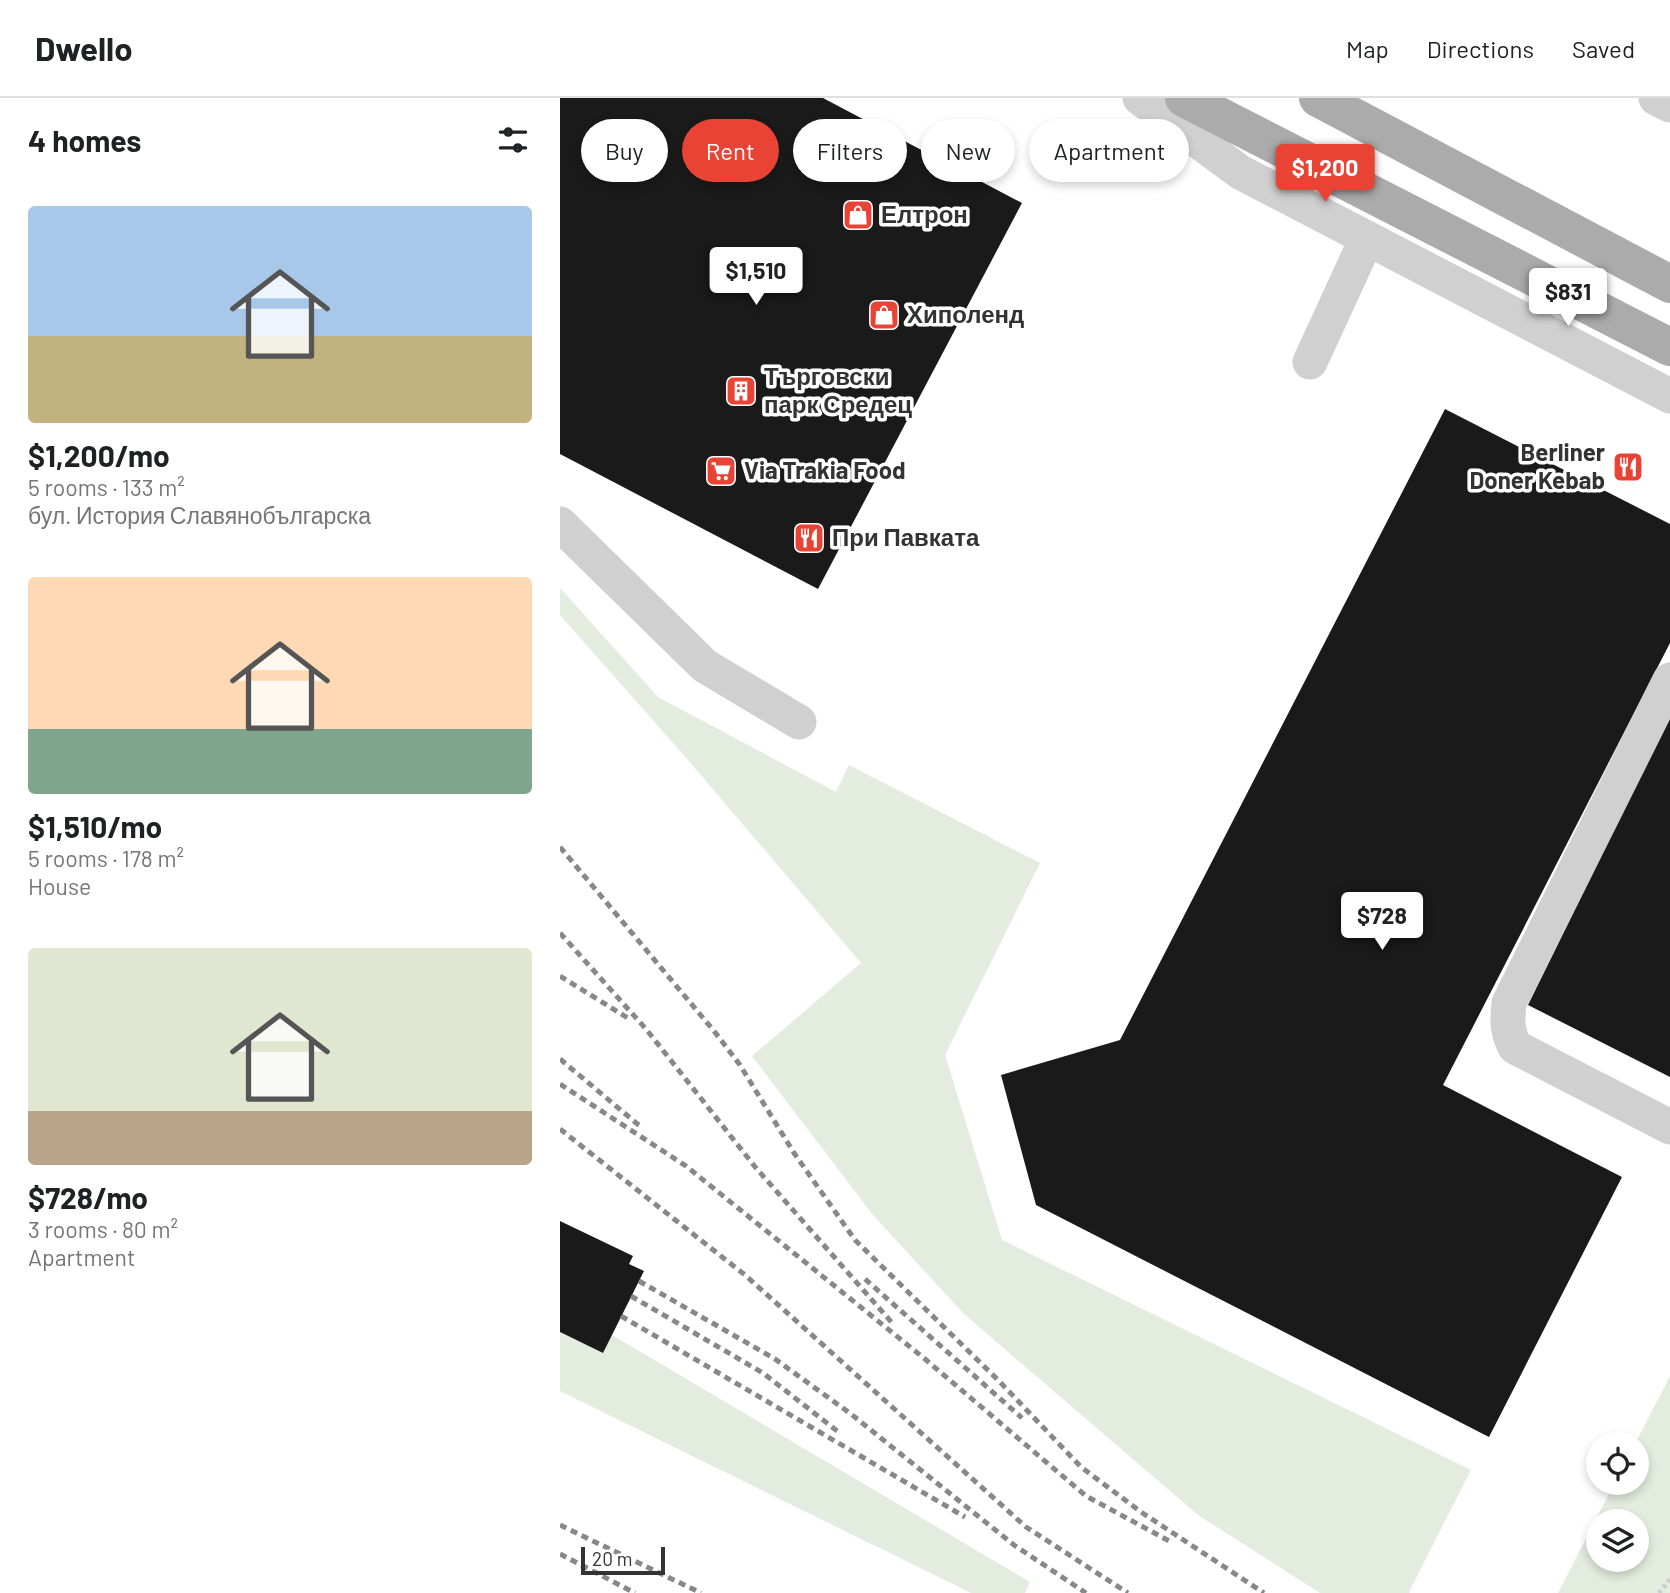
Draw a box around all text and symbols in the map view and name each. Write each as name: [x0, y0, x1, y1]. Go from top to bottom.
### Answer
text: Dwello: [35, 28, 133, 68]
text: Map: [1346, 34, 1389, 63]
text: Directions: [1427, 34, 1534, 63]
text: Saved: [1572, 34, 1635, 63]
chip: Buy: [581, 119, 668, 182]
chip: Rent: [682, 119, 779, 182]
chip: Filters: [793, 119, 907, 182]
chip: New: [921, 119, 1015, 182]
chip: Apartment: [1029, 119, 1189, 182]
icon: filters: [494, 121, 532, 159]
text: 4 homes: [28, 122, 141, 158]
pin: $1,200: [1268, 144, 1382, 204]
text: $1,200: [1292, 153, 1358, 181]
shop icon: Елтрон: [841, 198, 875, 232]
place label: Елтрон: [881, 199, 968, 228]
pin: $1,510: [699, 248, 813, 307]
icon: home: [217, 251, 343, 377]
text: $1,510: [726, 256, 786, 284]
pin: $831: [1527, 268, 1609, 328]
text: $831: [1545, 277, 1591, 305]
shop icon: Хиполенд: [867, 298, 901, 332]
place label: Хиполенд: [907, 299, 1024, 328]
place label: Търговски парк Средец: [764, 361, 912, 418]
building icon: Търговски парк Средец: [724, 374, 758, 408]
text: $1,200/mo: [28, 437, 170, 473]
place label: Berliner Doner Kebab: [1470, 437, 1605, 494]
restaurant icon: Berliner Doner Kebab: [1611, 450, 1645, 484]
supermarket icon: Via Trakia Food: [704, 454, 738, 488]
place label: Via Trakia Food: [744, 455, 906, 484]
text: 5 rooms · 133 m²: [28, 473, 185, 501]
text: бул. История Славянобългарска: [28, 501, 371, 529]
restaurant icon: При Павката: [792, 521, 826, 555]
place label: При Павката: [832, 522, 980, 551]
icon: home: [217, 623, 343, 749]
text: $1,510/mo: [28, 808, 162, 844]
text: 5 rooms · 178 m²: [28, 844, 184, 872]
text: House: [28, 872, 91, 900]
pin: $728: [1341, 892, 1423, 952]
text: $728: [1357, 901, 1407, 929]
icon: home: [217, 994, 343, 1120]
text: $728/mo: [28, 1179, 148, 1215]
text: 3 rooms · 80 m²: [28, 1215, 178, 1243]
text: Apartment: [28, 1243, 135, 1271]
map controls: [1586, 1432, 1649, 1572]
button: locate: [1586, 1432, 1649, 1495]
button: layers: [1586, 1509, 1649, 1572]
scale bar: [581, 1544, 665, 1576]
text: 20 m: [592, 1547, 632, 1570]

